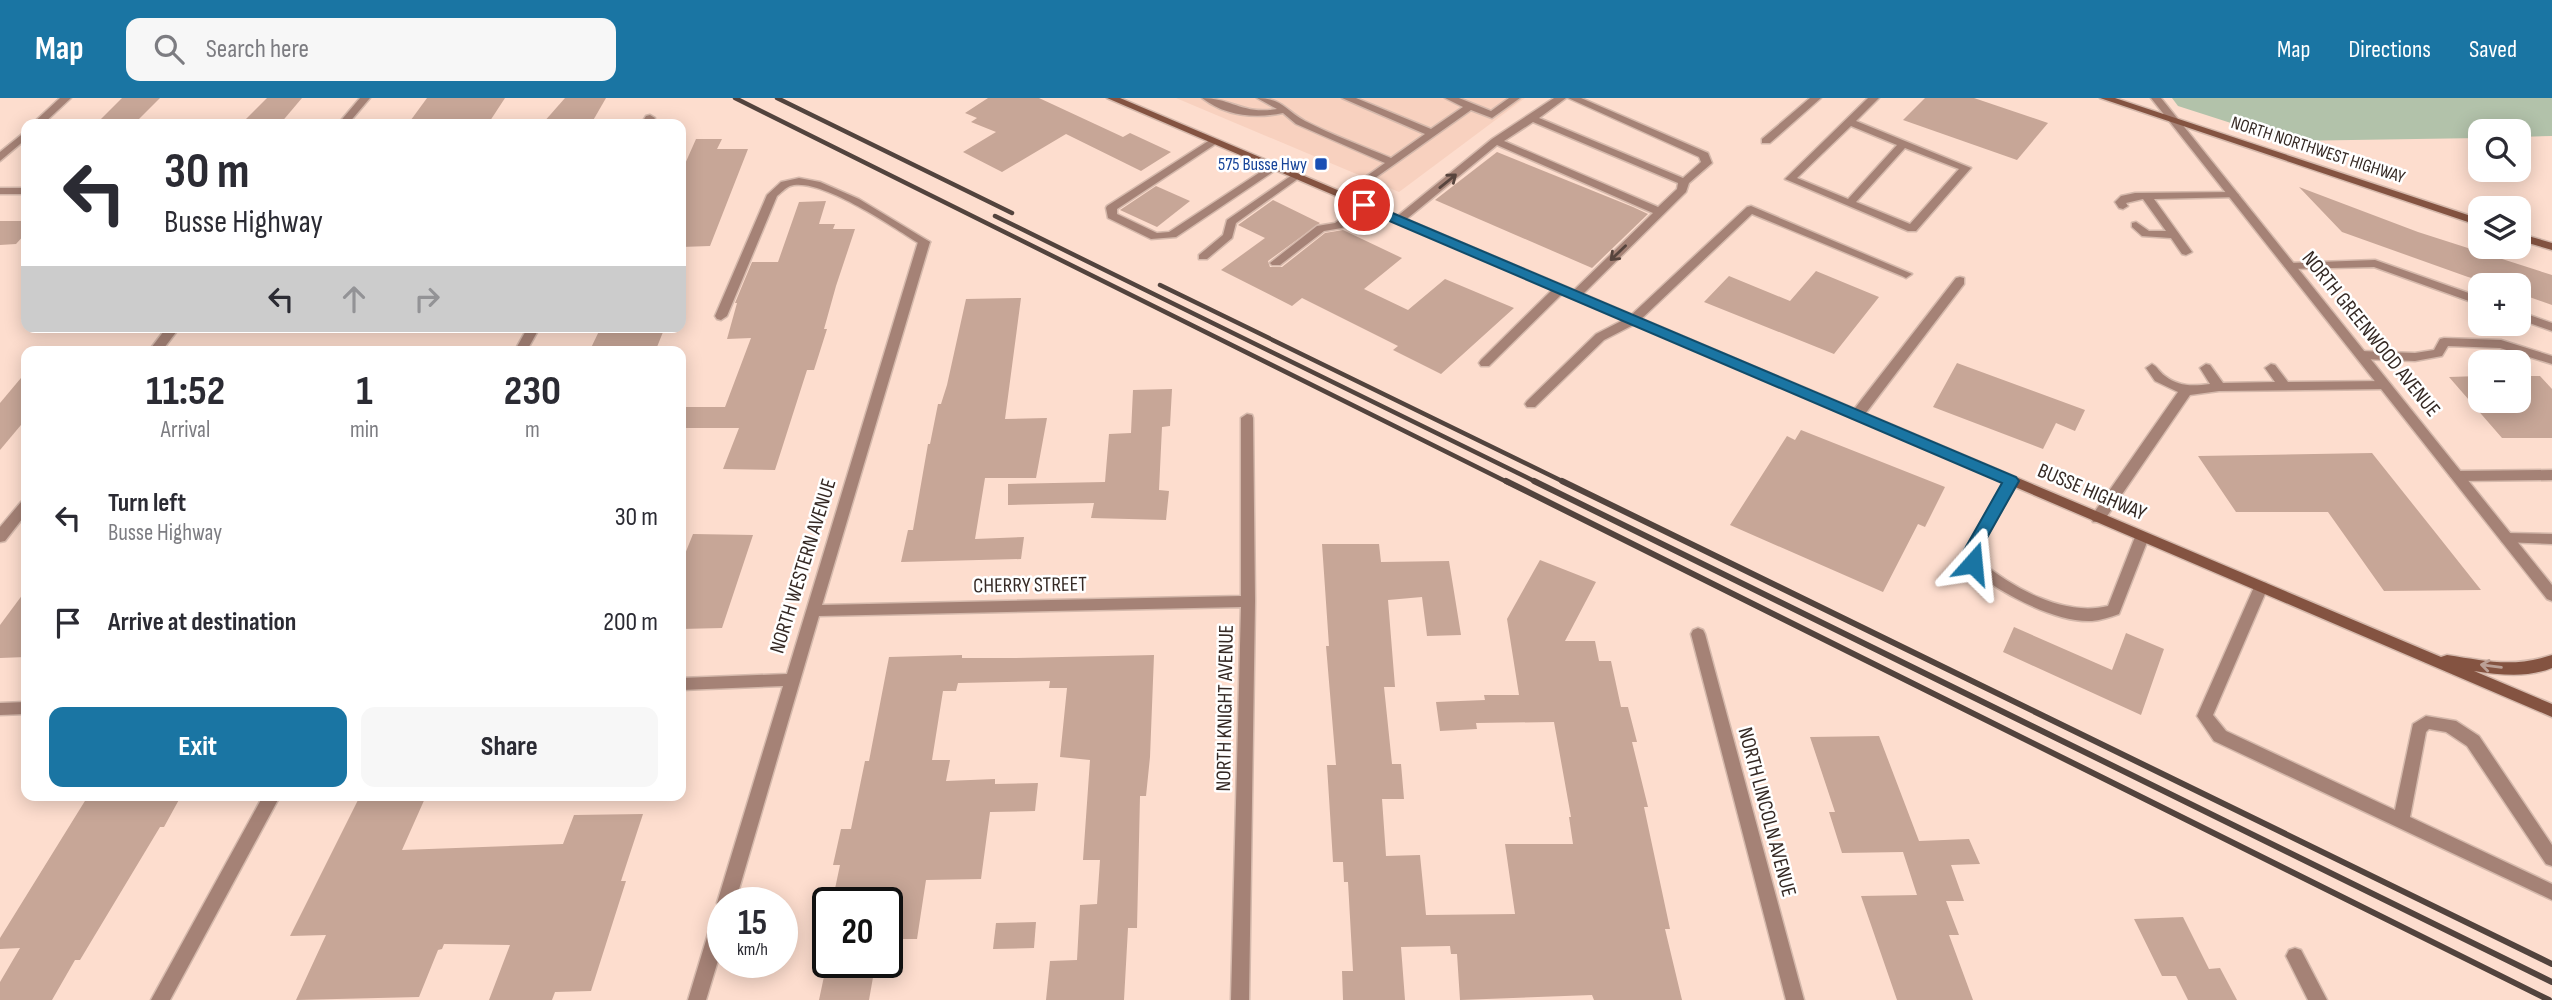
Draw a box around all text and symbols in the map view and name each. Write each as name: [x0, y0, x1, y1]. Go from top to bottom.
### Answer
search box: [126, 18, 616, 81]
text: Map: [35, 29, 84, 69]
icon: search: [150, 30, 188, 68]
text: Search here: [206, 34, 309, 65]
text: Map: [2277, 35, 2310, 64]
text: Directions: [2348, 35, 2431, 64]
text: Saved: [2469, 35, 2517, 64]
street label: NORTH NORTHWEST HIGHWAY: [2228, 112, 2408, 188]
map controls: [2468, 119, 2531, 413]
button: search: [2468, 119, 2531, 182]
text: 30 m: [164, 143, 249, 202]
icon: left: [49, 147, 140, 238]
place label: 575 Busse Hwy: [1218, 154, 1307, 175]
marker: 575 Busse Hwy: [1313, 156, 1329, 172]
one-way arrow: [1438, 173, 1456, 188]
pin: [1334, 175, 1394, 235]
icon: arrive: [1345, 186, 1383, 224]
button: layers: [2468, 196, 2531, 259]
text: Busse Highway: [164, 203, 323, 242]
one-way arrow: [1609, 245, 1626, 262]
street label: NORTH GREENWOOD AVENUE: [2297, 246, 2445, 422]
button: +: [2468, 273, 2531, 336]
icon: left: [262, 280, 300, 318]
icon: ahead: [335, 280, 373, 318]
icon: right: [408, 280, 446, 318]
button: −: [2468, 350, 2531, 413]
text: 11:52: [146, 366, 225, 417]
text: 1: [356, 366, 373, 417]
text: 230: [504, 366, 561, 417]
text: Arrival: [161, 416, 210, 444]
text: min: [350, 416, 379, 444]
text: m: [525, 416, 540, 444]
street label: BUSSE HIGHWAY: [2034, 458, 2150, 526]
street label: NORTH WESTERN AVENUE: [765, 476, 841, 656]
text: Turn left: [108, 488, 186, 519]
icon: left: [49, 499, 87, 537]
text: 30 m: [615, 502, 658, 533]
text: Busse Highway: [108, 519, 222, 547]
position arrow: [1936, 526, 2010, 600]
street label: CHERRY STREET: [973, 572, 1087, 598]
icon: arrive: [49, 604, 87, 642]
text: Arrive at destination: [108, 607, 296, 638]
text: 200 m: [603, 607, 658, 638]
street label: NORTH KNIGHT AVENUE: [1211, 624, 1239, 792]
one-way arrow: [2480, 660, 2503, 673]
button: Exit: [49, 707, 347, 787]
button: Share: [361, 707, 658, 787]
street label: NORTH LINCOLN AVENUE: [1732, 725, 1802, 899]
speed limit sign: 20: [812, 887, 903, 978]
text: 15: [738, 902, 767, 945]
text: km/h: [737, 939, 768, 960]

